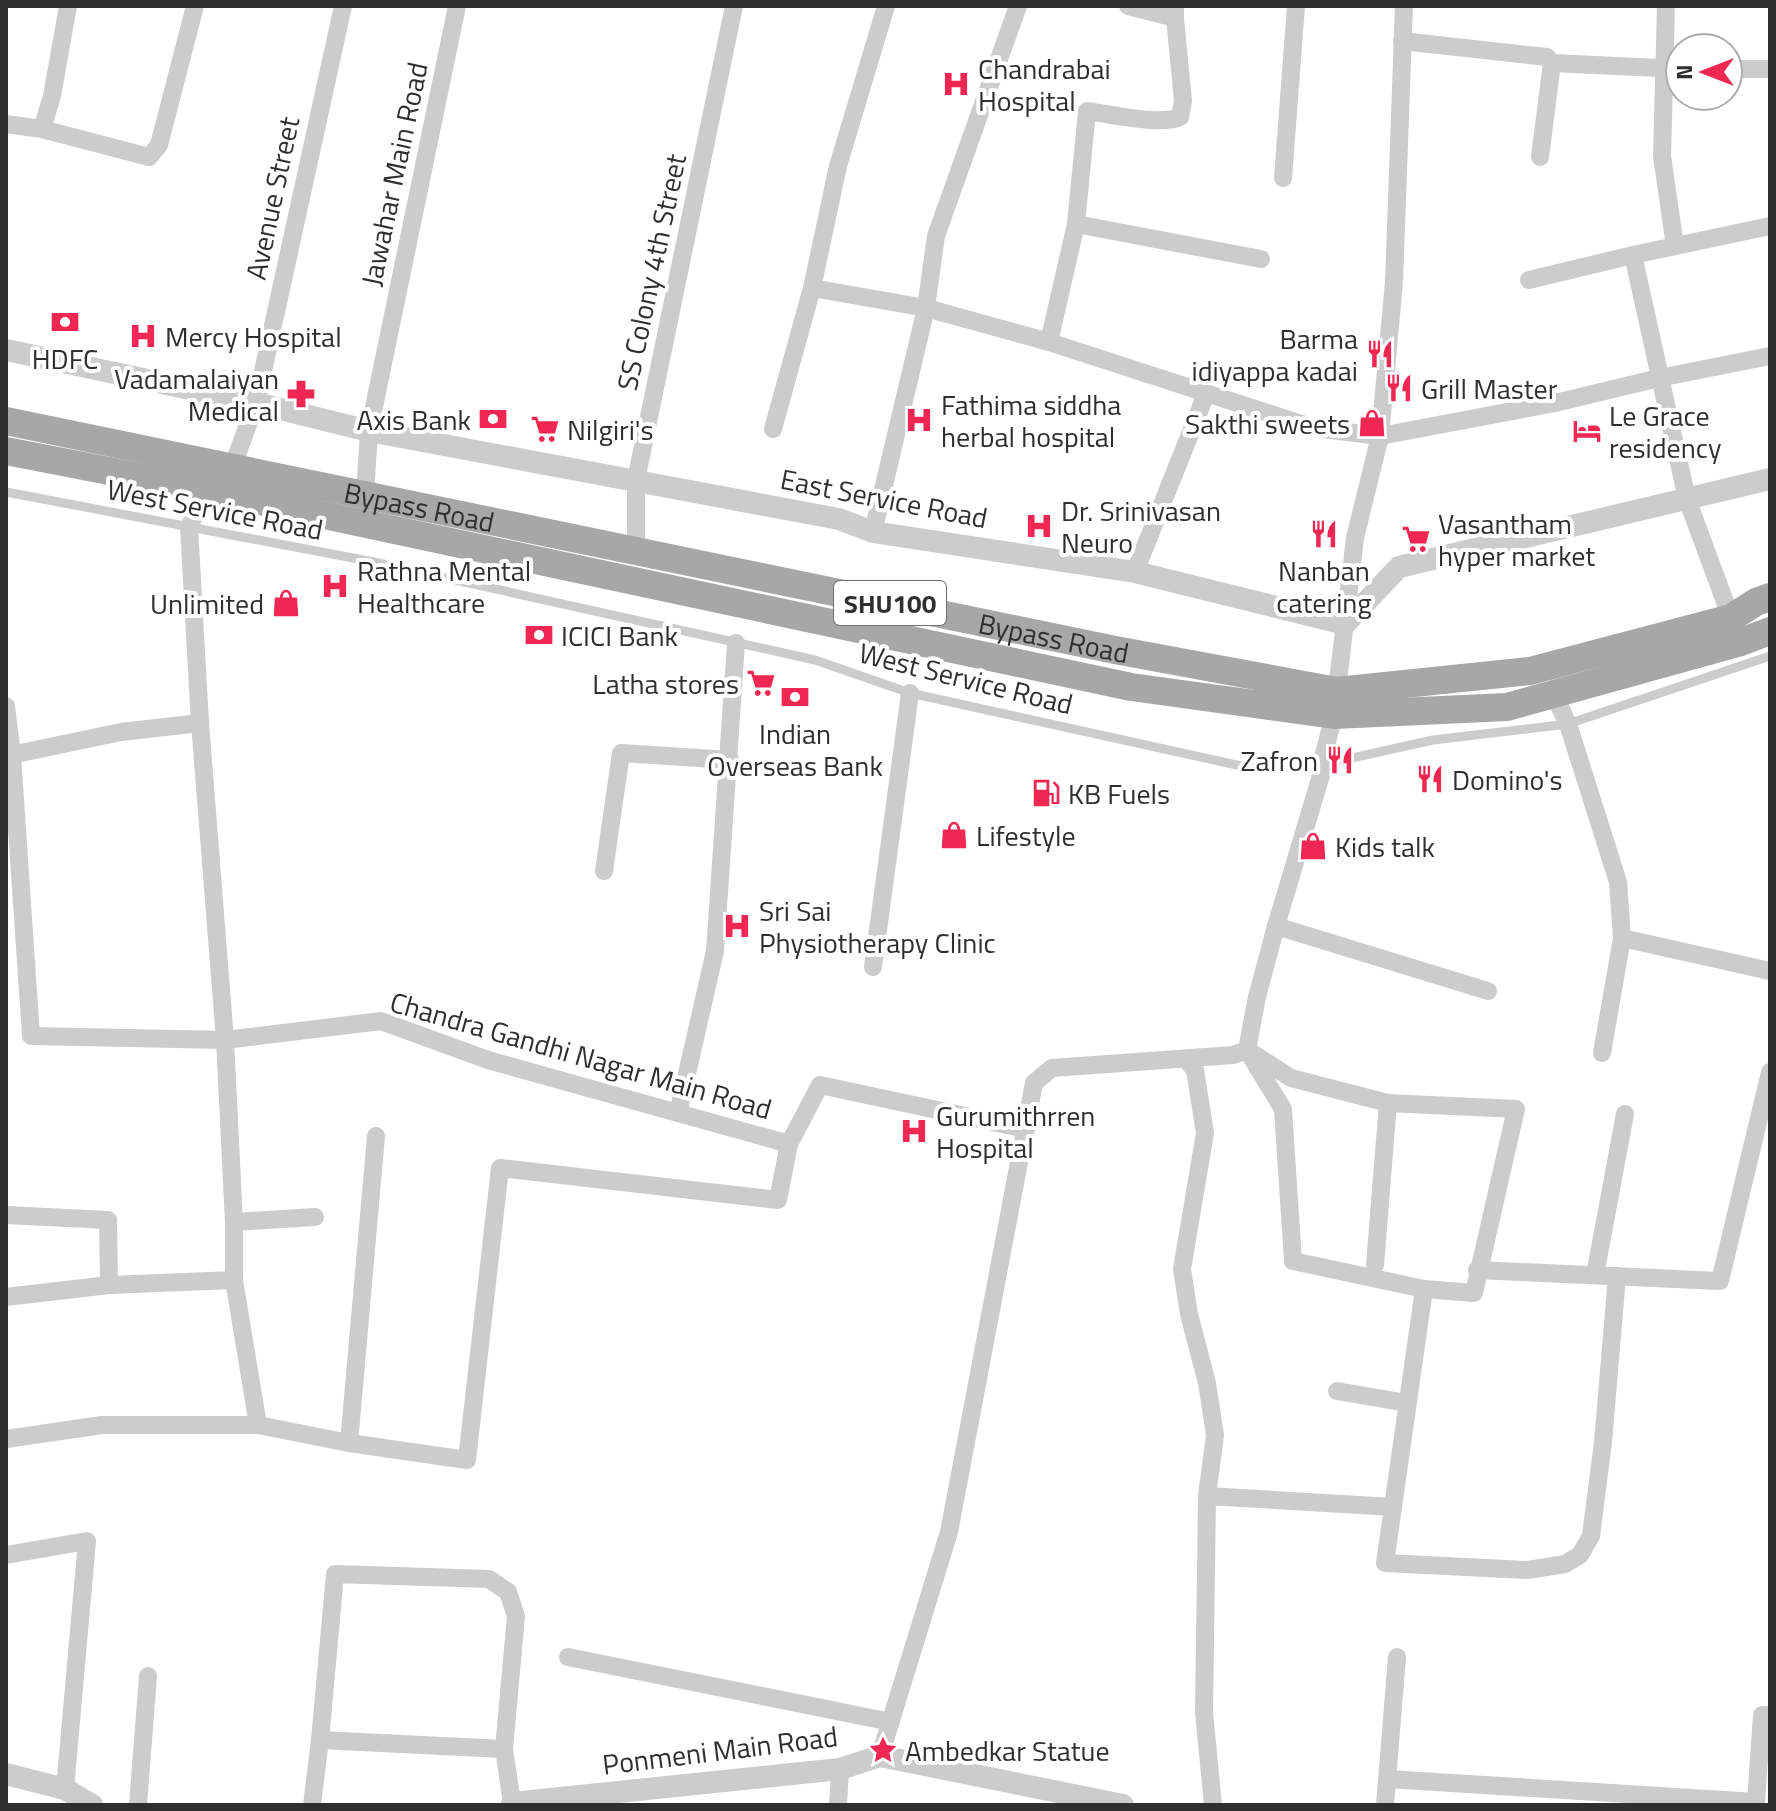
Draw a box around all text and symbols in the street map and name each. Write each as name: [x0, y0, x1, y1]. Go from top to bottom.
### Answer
north arrow: [1664, 32, 1744, 112]
place label: Chandrabai Hospital: [978, 47, 1111, 122]
street label: Jawahar Main Road: [349, 58, 439, 290]
text: N: [1667, 64, 1701, 80]
hospital icon: Chandrabai Hospital: [941, 69, 971, 99]
street label: Avenue Street: [234, 112, 310, 284]
street label: SS Colony 4th Street: [605, 150, 697, 394]
bank icon: HDFC: [50, 307, 80, 337]
place label: Mercy Hospital: [165, 315, 342, 358]
place label: Barma idiyappa kadai: [1192, 317, 1358, 392]
hospital icon: Mercy Hospital: [128, 321, 158, 351]
place label: HDFC: [32, 337, 98, 380]
restaurant icon: Barma idiyappa kadai: [1365, 339, 1395, 369]
place label: Vadamalaiyan Medical: [114, 357, 279, 432]
place label: Grill Master: [1421, 367, 1558, 410]
restaurant icon: Grill Master: [1384, 373, 1414, 403]
pharmacy icon: Vadamalaiyan Medical: [286, 379, 316, 409]
place label: Fathima siddha herbal hospital: [941, 383, 1121, 458]
place label: Le Grace residency: [1609, 394, 1721, 469]
place label: Axis Bank: [357, 398, 471, 441]
place label: Sakthi sweets: [1185, 402, 1350, 445]
bank icon: Axis Bank: [478, 404, 508, 434]
hospital icon: Fathima siddha herbal hospital: [904, 405, 934, 435]
place label: Nilgiri's: [567, 408, 654, 451]
shop icon: Sakthi sweets: [1357, 408, 1387, 438]
supermarket icon: Nilgiri's: [530, 414, 560, 444]
hotel icon: Le Grace residency: [1572, 416, 1602, 446]
street label: East Service Road: [777, 457, 991, 539]
street label: West Service Road: [103, 467, 327, 551]
street label: Bypass Road: [340, 470, 498, 543]
place label: Dr. Srinivasan Neuro: [1061, 489, 1221, 564]
place label: Vasantham hyper market: [1438, 502, 1595, 577]
hospital icon: Dr. Srinivasan Neuro: [1024, 511, 1054, 541]
restaurant icon: Nanban catering: [1309, 519, 1339, 549]
supermarket icon: Vasantham hyper market: [1401, 524, 1431, 554]
place label: Rathna Mental Healthcare: [357, 549, 531, 624]
place label: Nanban catering: [1276, 549, 1372, 624]
hospital icon: Rathna Mental Healthcare: [320, 571, 350, 601]
road number: SHU100: [834, 581, 946, 625]
place label: Unlimited: [150, 582, 264, 625]
shop icon: Unlimited: [271, 588, 301, 618]
street label: Bypass Road: [975, 601, 1132, 674]
place label: ICICI Bank: [561, 614, 678, 657]
bank icon: ICICI Bank: [524, 620, 554, 650]
street label: West Service Road: [855, 631, 1077, 725]
place label: Latha stores: [592, 662, 739, 705]
supermarket icon: Latha stores: [746, 668, 776, 698]
bank icon: Indian Overseas Bank: [780, 682, 810, 712]
place label: Indian Overseas Bank: [707, 712, 883, 787]
place label: Zafron: [1240, 739, 1318, 782]
restaurant icon: Zafron: [1325, 745, 1355, 775]
place label: Domino's: [1452, 758, 1563, 801]
restaurant icon: Domino's: [1415, 764, 1445, 794]
place label: KB Fuels: [1068, 772, 1170, 815]
fuel station icon: KB Fuels: [1031, 778, 1061, 808]
place label: Lifestyle: [976, 814, 1076, 857]
shop icon: Lifestyle: [939, 820, 969, 850]
place label: Kids talk: [1335, 825, 1435, 868]
shop icon: Kids talk: [1298, 831, 1328, 861]
place label: Sri Sai Physiotherapy Clinic: [759, 889, 996, 964]
hospital icon: Sri Sai Physiotherapy Clinic: [722, 911, 752, 941]
street label: Chandra Gandhi Nagar Main Road: [385, 980, 777, 1130]
place label: Gurumithrren Hospital: [936, 1094, 1095, 1169]
hospital icon: Gurumithrren Hospital: [899, 1116, 929, 1146]
street label: Ponmeni Main Road: [600, 1714, 840, 1786]
place label: Ambedkar Statue: [905, 1729, 1110, 1772]
place icon: Ambedkar Statue: [868, 1735, 898, 1765]

